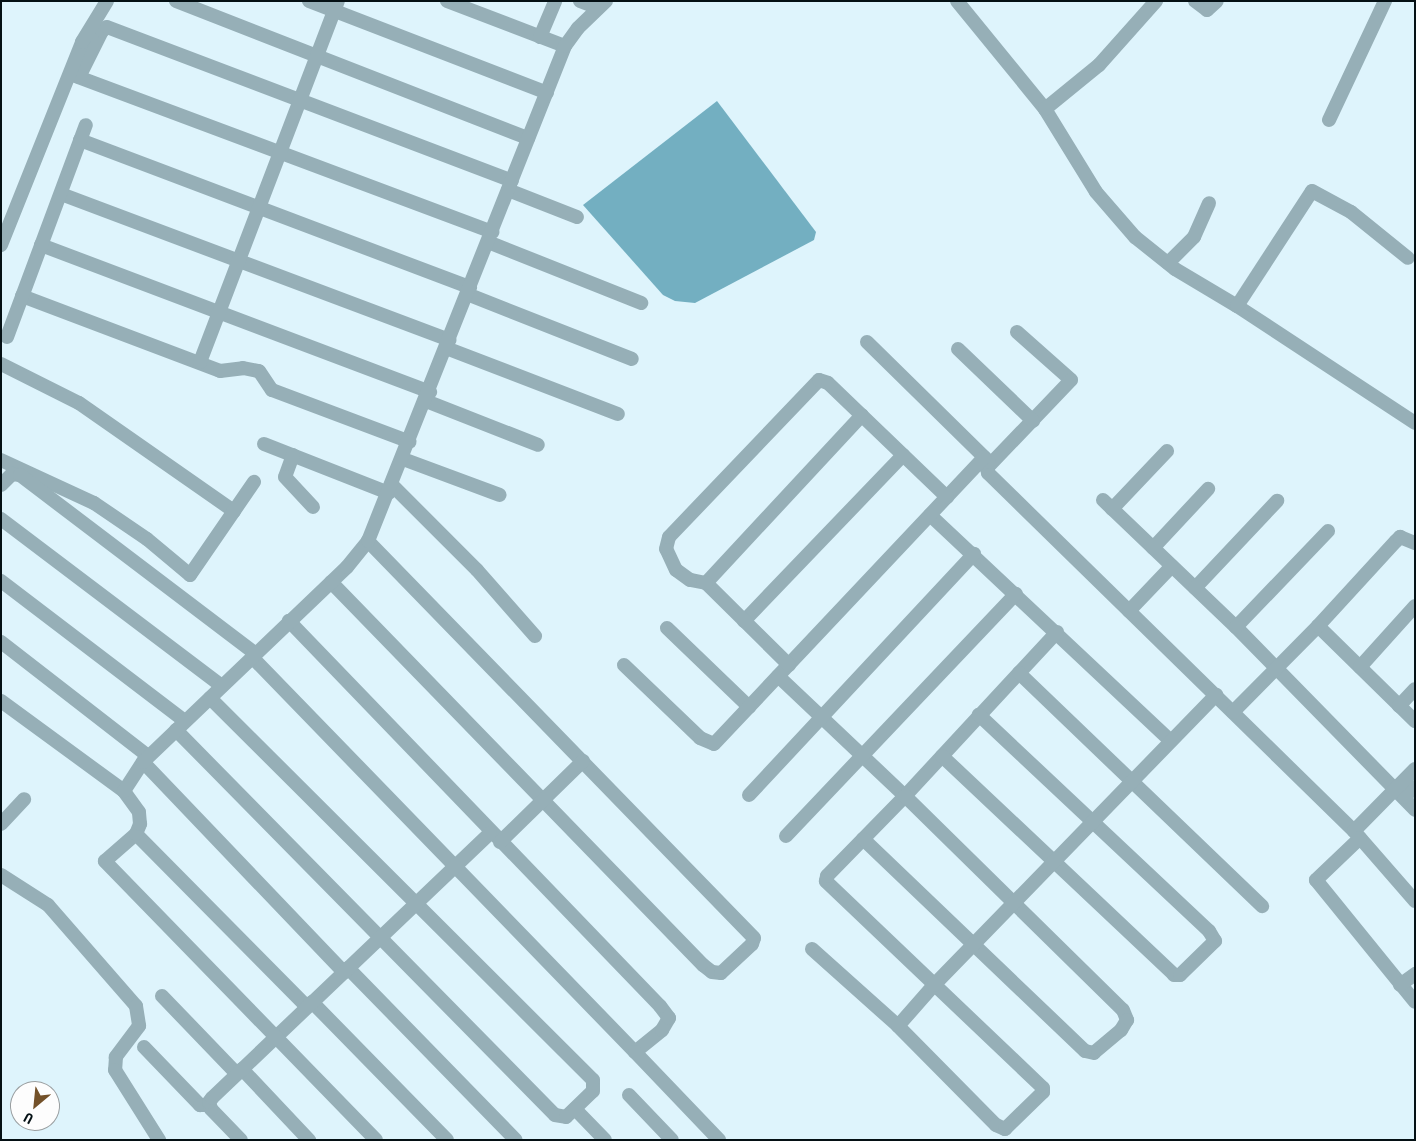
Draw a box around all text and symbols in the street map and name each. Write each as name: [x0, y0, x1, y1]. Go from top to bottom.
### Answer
north arrow: [10, 1081, 60, 1131]
text: U: [21, 1109, 36, 1127]

